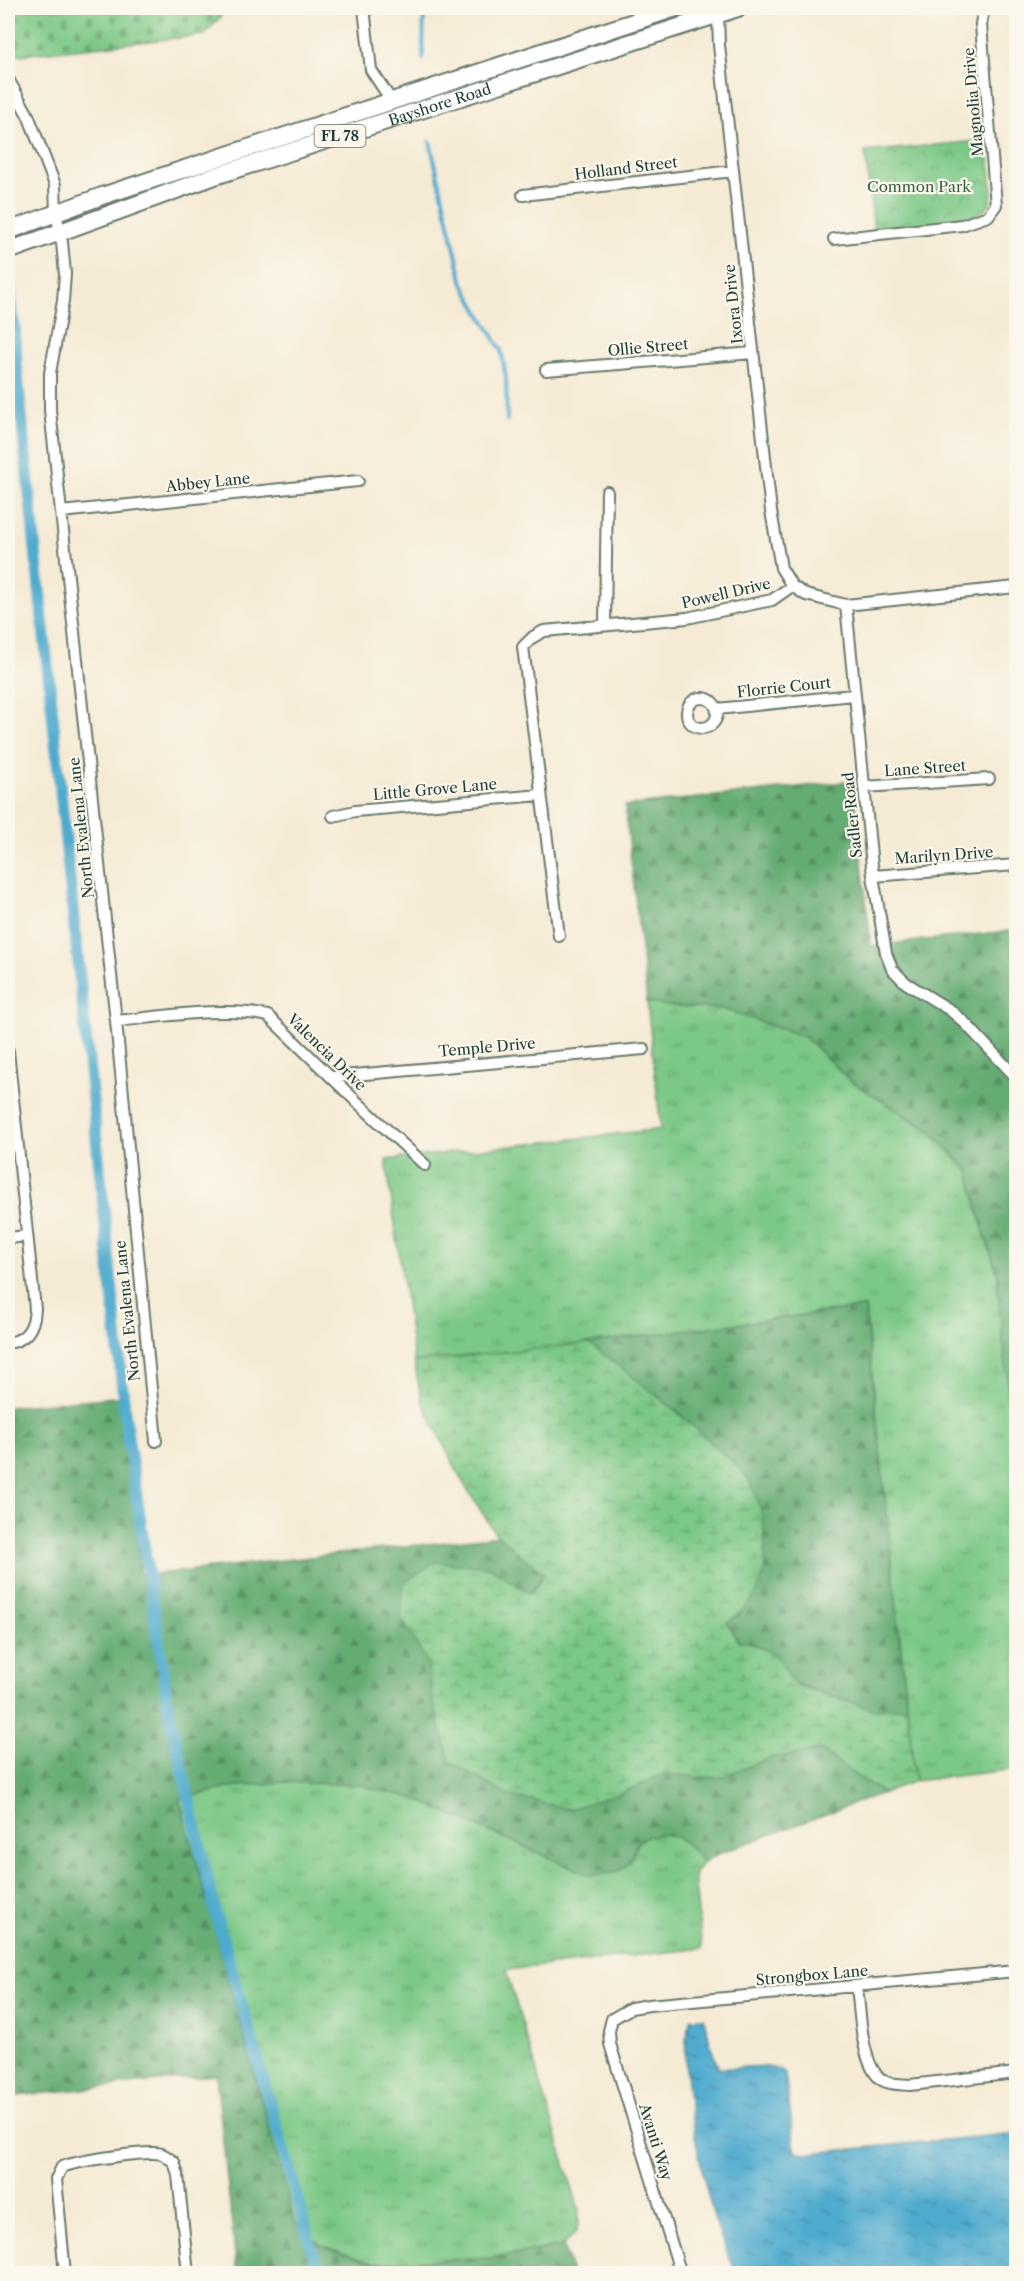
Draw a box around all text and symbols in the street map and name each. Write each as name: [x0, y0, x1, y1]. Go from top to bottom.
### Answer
street label: Magnolia Drive: [959, 47, 987, 157]
street label: Bayshore Road: [386, 79, 493, 129]
road number: FL 78: [314, 125, 366, 147]
street label: Holland Street: [573, 152, 679, 184]
park label: Common Park: [867, 177, 972, 196]
street label: Ixora Drive: [719, 263, 747, 345]
street label: Ollie Street: [607, 334, 690, 360]
street label: Abbey Lane: [164, 468, 251, 496]
street label: Powell Drive: [680, 574, 772, 612]
street label: Florrie Court: [736, 673, 833, 701]
street label: Lane Street: [883, 756, 967, 780]
street label: North Evalena Lane: [64, 757, 98, 899]
street label: Sadler Road: [838, 771, 866, 859]
street label: Little Grove Lane: [372, 774, 498, 804]
street label: Marilyn Drive: [894, 842, 994, 868]
street label: Valencia Drive: [283, 1009, 371, 1095]
street label: Temple Drive: [438, 1033, 536, 1061]
street label: North Evalena Lane: [110, 1240, 144, 1382]
street label: Strongbox Lane: [755, 1961, 869, 1989]
street label: Avanti Way: [635, 2100, 677, 2183]

